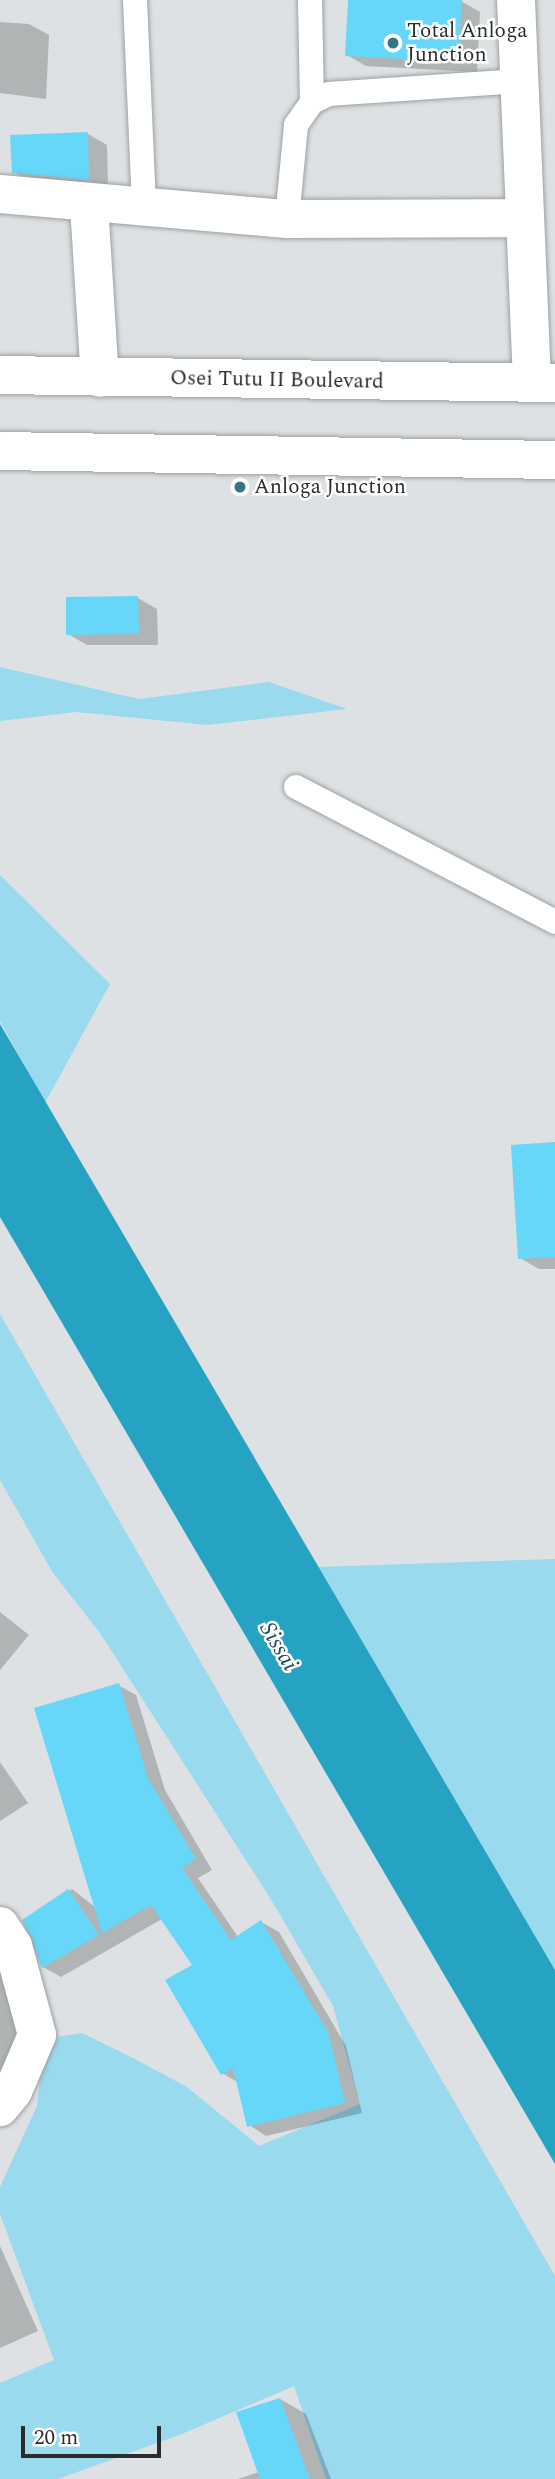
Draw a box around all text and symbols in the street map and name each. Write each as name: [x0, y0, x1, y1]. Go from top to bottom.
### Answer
place label: Total Anloga Junction: [407, 18, 527, 68]
marker: Total Anloga Junction: [385, 35, 401, 51]
street label: Osei Tutu II Boulevard: [170, 366, 384, 394]
place label: Anloga Junction: [254, 474, 406, 500]
marker: Anloga Junction: [232, 479, 248, 495]
water label: Sissai: [253, 1617, 303, 1677]
scale bar: [24, 2412, 164, 2456]
text: 20 m: [34, 2422, 78, 2454]

